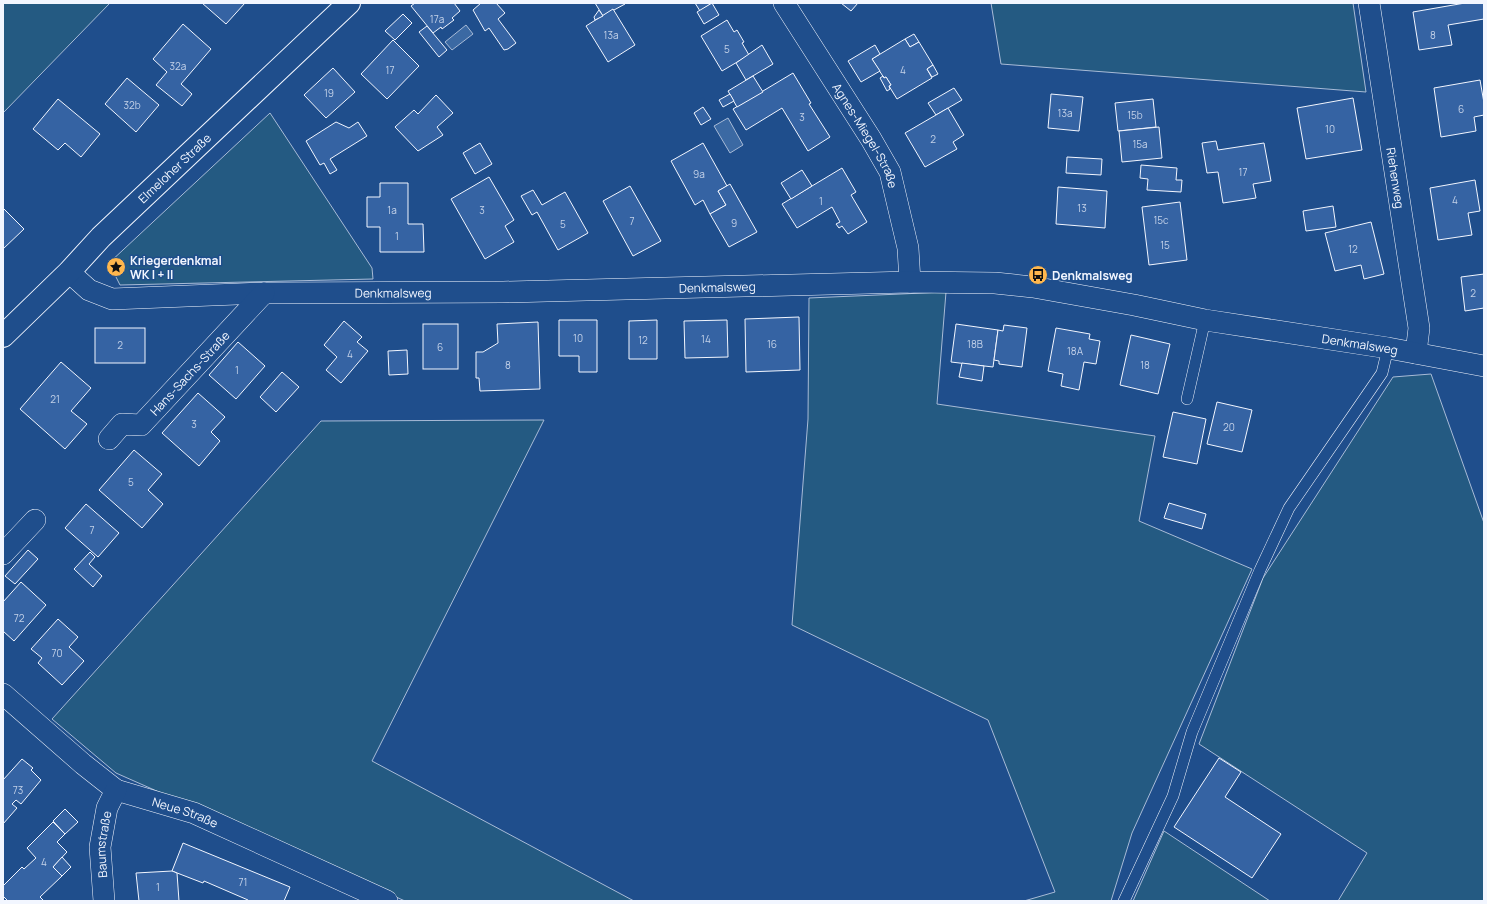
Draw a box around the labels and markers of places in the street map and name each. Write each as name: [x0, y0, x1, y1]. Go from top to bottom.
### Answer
place label: Kriegerdenkmal WK I + II: [130, 252, 222, 283]
place icon: Kriegerdenkmal WK I + II: [105, 256, 127, 278]
bus stop icon: Denkmalsweg: [1027, 264, 1049, 286]
place label: Denkmalsweg: [1052, 267, 1133, 284]

